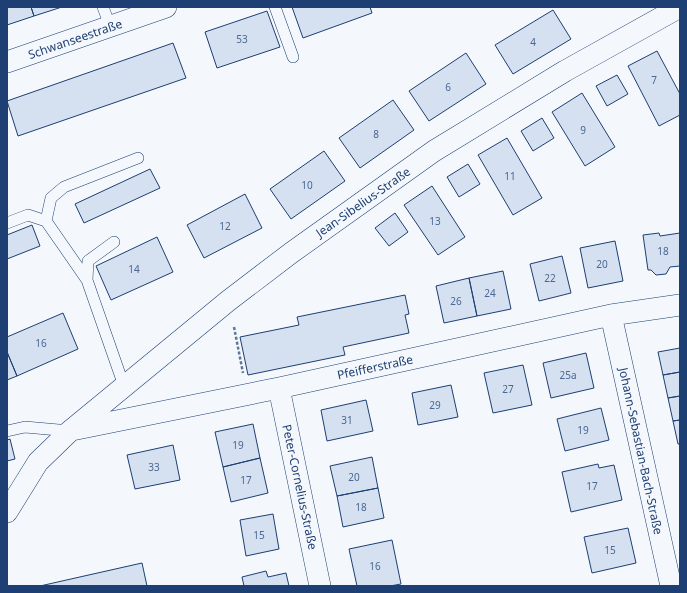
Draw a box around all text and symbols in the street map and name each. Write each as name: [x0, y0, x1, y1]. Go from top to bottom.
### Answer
street label: Schwanseestraße: [26, 15, 125, 63]
house number: 53: [236, 32, 248, 46]
house number: 4: [530, 35, 536, 49]
house number: 7: [651, 73, 657, 87]
house number: 6: [445, 80, 451, 94]
house number: 9: [580, 123, 586, 137]
house number: 8: [373, 127, 379, 141]
street label: Jean-Sibelius-Straße: [312, 163, 414, 242]
house number: 11: [504, 169, 516, 183]
house number: 10: [301, 178, 313, 192]
house number: 13: [429, 214, 441, 228]
house number: 12: [219, 219, 231, 233]
house number: 18: [657, 244, 669, 258]
house number: 20: [596, 257, 608, 271]
house number: 14: [128, 262, 140, 276]
house number: 22: [544, 271, 556, 285]
house number: 24: [484, 286, 496, 300]
house number: 26: [450, 294, 462, 308]
house number: 16: [35, 336, 47, 350]
street label: Pfeifferstraße: [336, 351, 415, 383]
street label: Johann-Sebastian-Bach-Straße: [615, 365, 667, 536]
house number: 25a: [559, 368, 577, 382]
house number: 27: [502, 382, 514, 396]
house number: 29: [429, 398, 441, 412]
house number: 31: [341, 413, 353, 427]
street label: Peter-Cornelius-Straße: [278, 423, 322, 552]
house number: 19: [577, 423, 589, 437]
house number: 19: [232, 438, 244, 452]
house number: 33: [148, 460, 160, 474]
house number: 20: [348, 470, 360, 484]
house number: 17: [240, 473, 252, 487]
house number: 17: [586, 479, 598, 493]
house number: 18: [355, 500, 367, 514]
house number: 15: [253, 528, 265, 542]
house number: 15: [604, 543, 616, 557]
house number: 16: [369, 559, 381, 573]

